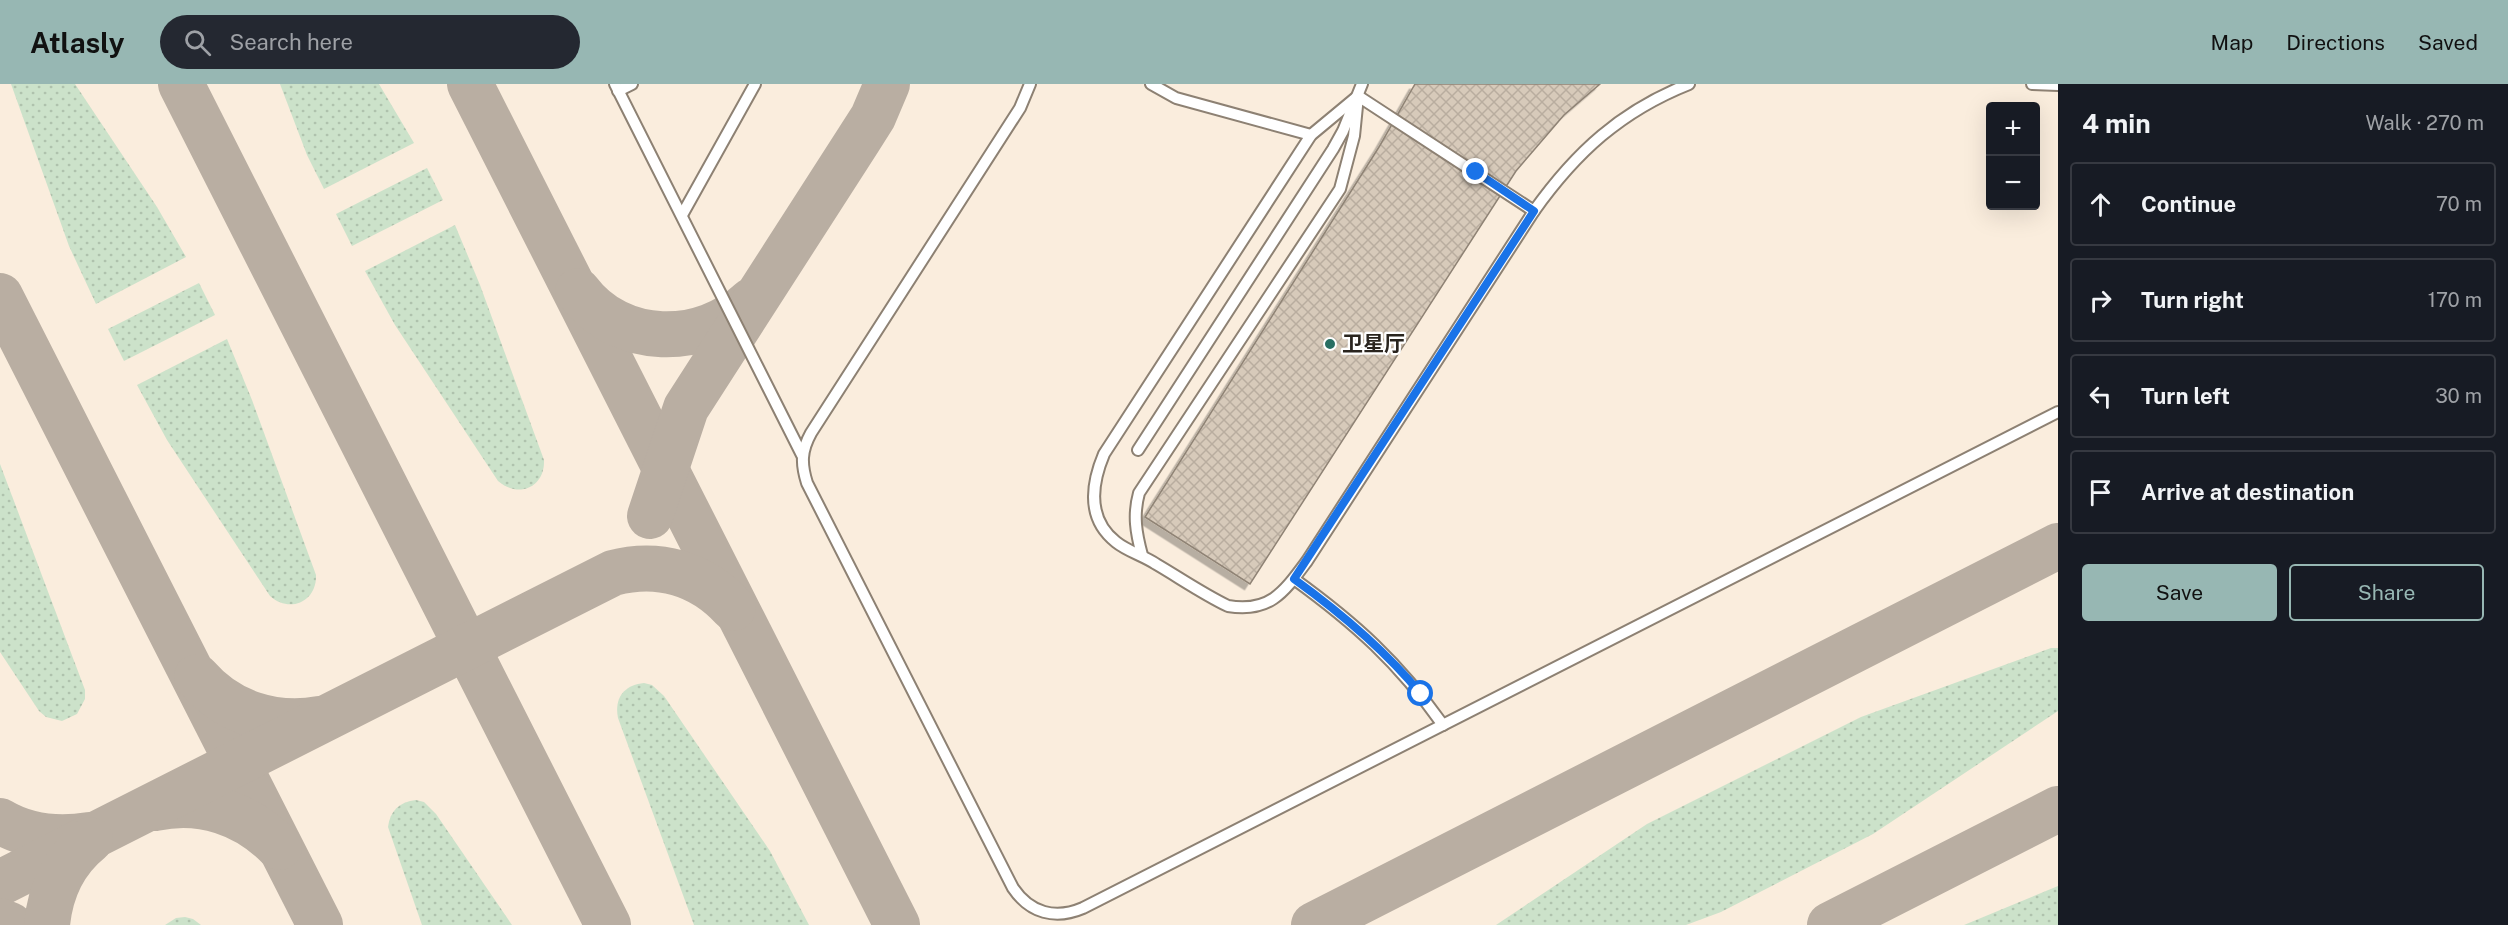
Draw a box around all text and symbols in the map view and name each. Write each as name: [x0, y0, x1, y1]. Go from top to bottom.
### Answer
search box: [160, 15, 580, 69]
text: Atlasly: [30, 26, 124, 59]
icon: search: [181, 26, 214, 59]
text: Search here: [229, 29, 353, 55]
text: Map: [2211, 30, 2253, 55]
text: Directions: [2286, 30, 2385, 55]
text: Saved: [2418, 30, 2478, 55]
map controls: [1986, 102, 2040, 210]
button: +: [1986, 102, 2040, 156]
text: 4 min: [2082, 108, 2151, 139]
text: Walk · 270 m: [2365, 111, 2484, 135]
button: −: [1986, 156, 2040, 210]
route end: [1462, 158, 1488, 184]
icon: ahead: [2084, 188, 2117, 221]
text: Continue: [2141, 191, 2236, 217]
text: 70 m: [2436, 192, 2482, 216]
icon: right: [2084, 284, 2117, 317]
text: Turn right: [2141, 287, 2244, 313]
text: 170 m: [2428, 288, 2482, 312]
place label: 卫星厅: [1342, 331, 1405, 356]
marker: 卫星厅: [1323, 337, 1337, 351]
icon: left: [2084, 380, 2117, 413]
text: Turn left: [2141, 383, 2230, 409]
text: 30 m: [2435, 384, 2482, 408]
icon: arrive: [2084, 476, 2117, 509]
text: Arrive at destination: [2141, 479, 2354, 505]
button: Save: [2082, 564, 2277, 621]
button: Share: [2289, 564, 2484, 621]
route start: [1407, 680, 1433, 706]

